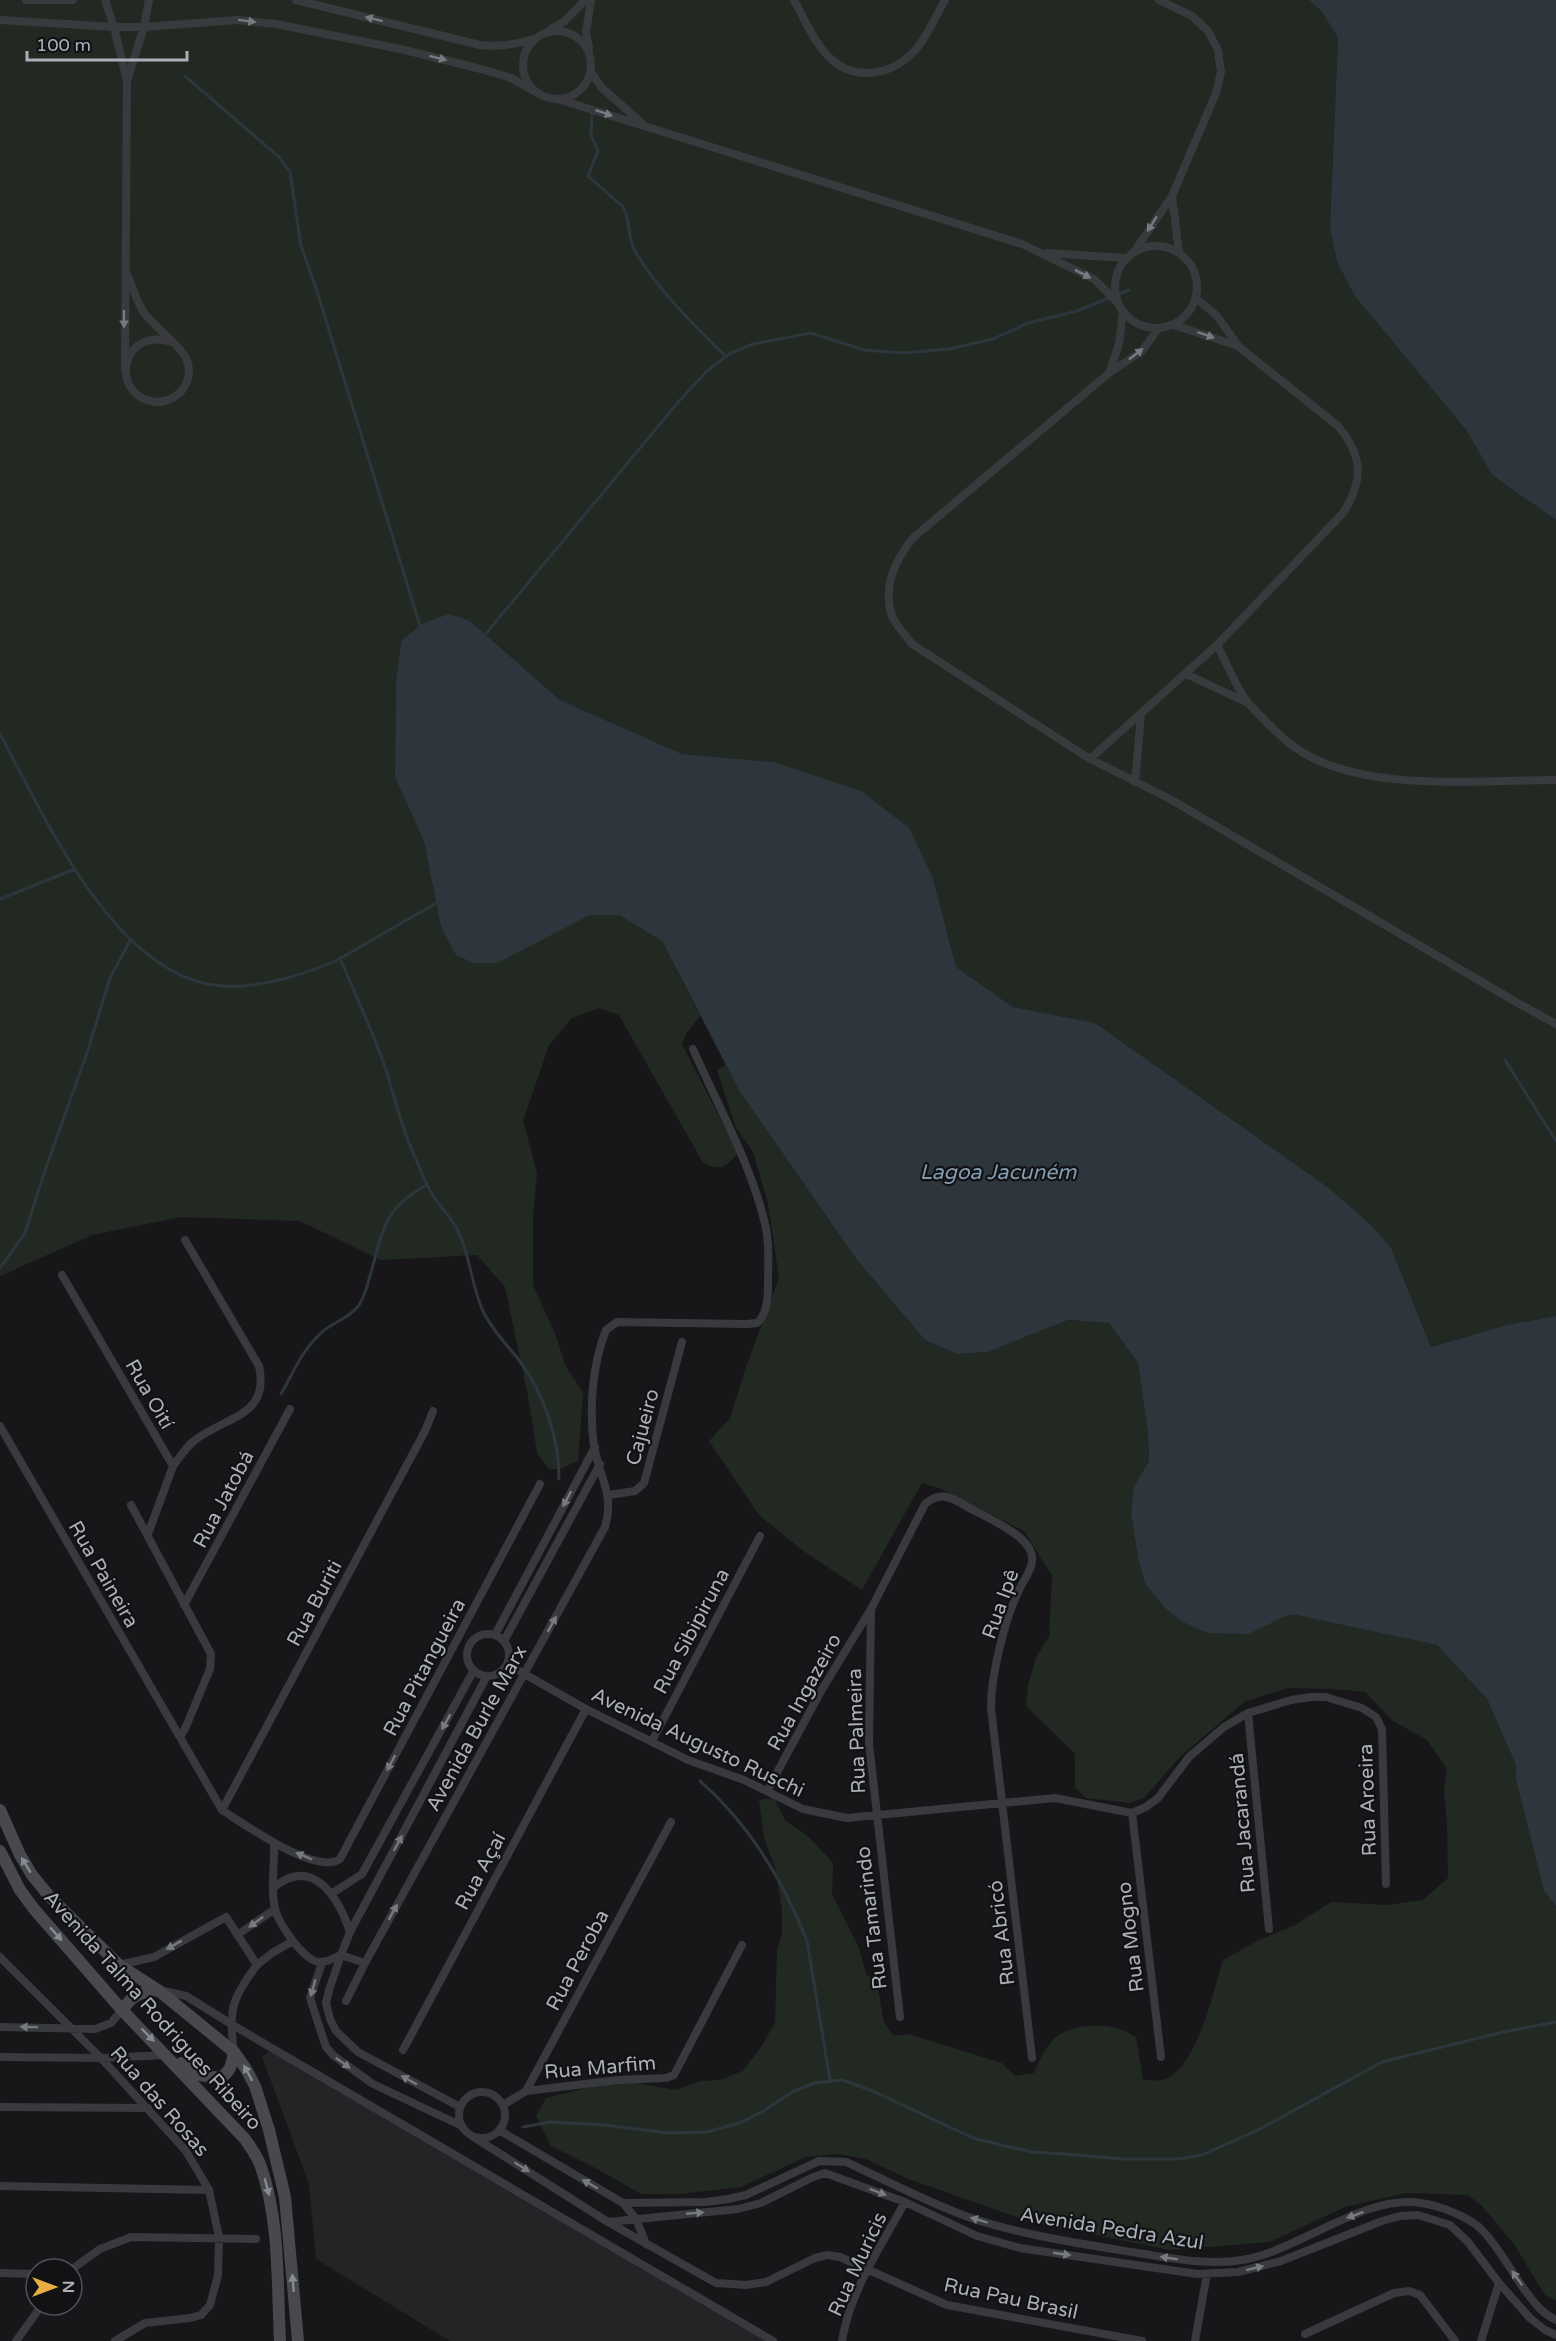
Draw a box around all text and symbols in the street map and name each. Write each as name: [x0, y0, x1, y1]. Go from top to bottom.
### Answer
one-way arrow: [365, 13, 383, 23]
one-way arrow: [238, 16, 257, 26]
scale bar: [27, 24, 188, 62]
text: 100 m: [36, 34, 91, 56]
one-way arrow: [429, 54, 447, 64]
one-way arrow: [595, 109, 613, 118]
one-way arrow: [1147, 216, 1158, 232]
one-way arrow: [1074, 269, 1091, 278]
one-way arrow: [119, 310, 129, 329]
one-way arrow: [1198, 331, 1216, 341]
one-way arrow: [1128, 348, 1144, 360]
water label: Lagoa Jacuném: [920, 1160, 1077, 1185]
street label: Rua Oití: [120, 1355, 179, 1434]
street label: Cajueiro: [621, 1386, 665, 1468]
street label: Rua Jatobá: [188, 1447, 260, 1552]
one-way arrow: [562, 1491, 572, 1508]
street label: Rua Paineira: [63, 1517, 143, 1632]
street label: Rua Buriti: [282, 1556, 348, 1651]
street label: Rua Sibipiruna: [649, 1565, 735, 1698]
street label: Rua Ipê: [977, 1566, 1025, 1642]
street label: Rua Pitangueira: [379, 1595, 471, 1740]
one-way arrow: [547, 1615, 557, 1632]
street label: Rua Ingazeiro: [763, 1630, 847, 1755]
street label: Avenida Burle Marx: [421, 1641, 533, 1816]
street label: Rua Palmeira: [843, 1668, 871, 1794]
street label: Avenida Augusto Ruschi: [587, 1683, 808, 1803]
one-way arrow: [441, 1713, 451, 1730]
street label: Rua Aroeira: [1354, 1743, 1382, 1857]
street label: Rua Jacarandá: [1225, 1752, 1261, 1894]
one-way arrow: [386, 1755, 396, 1772]
street label: Rua Açaí: [450, 1829, 511, 1914]
one-way arrow: [392, 1834, 402, 1852]
street label: Rua Tamarindo: [851, 1845, 893, 1991]
one-way arrow: [295, 1851, 313, 1860]
one-way arrow: [21, 1856, 31, 1873]
street label: Rua Abricó: [984, 1879, 1020, 1987]
street label: Rua Mogno: [1112, 1880, 1150, 1993]
street label: Avenida Talma Rodrigues Ribeiro: [38, 1886, 266, 2135]
one-way arrow: [388, 1903, 398, 1920]
street label: Rua Peroba: [541, 1906, 614, 2015]
one-way arrow: [249, 1916, 264, 1928]
one-way arrow: [49, 1926, 63, 1941]
one-way arrow: [166, 1940, 183, 1950]
one-way arrow: [307, 1979, 317, 1997]
one-way arrow: [20, 2022, 39, 2032]
one-way arrow: [140, 2028, 154, 2042]
street label: Rua das Rosas: [105, 2042, 214, 2162]
street label: Rua Marfim: [543, 2051, 657, 2085]
one-way arrow: [335, 2056, 350, 2068]
one-way arrow: [243, 2064, 253, 2081]
one-way arrow: [400, 2075, 417, 2085]
one-way arrow: [514, 2161, 530, 2172]
one-way arrow: [262, 2177, 272, 2196]
one-way arrow: [581, 2179, 598, 2189]
one-way arrow: [870, 2187, 888, 2197]
street label: Avenida Pedra Azul: [1018, 2203, 1205, 2255]
one-way arrow: [685, 2208, 704, 2218]
street label: Rua Muricis: [823, 2209, 892, 2320]
one-way arrow: [1346, 2211, 1364, 2221]
one-way arrow: [969, 2215, 987, 2224]
one-way arrow: [1052, 2250, 1071, 2259]
one-way arrow: [1160, 2253, 1179, 2262]
north arrow: [24, 2257, 84, 2317]
one-way arrow: [1246, 2263, 1264, 2272]
one-way arrow: [1511, 2271, 1523, 2286]
one-way arrow: [288, 2273, 298, 2292]
street label: Rua Pau Brasil: [942, 2273, 1080, 2325]
text: N: [58, 2281, 78, 2293]

